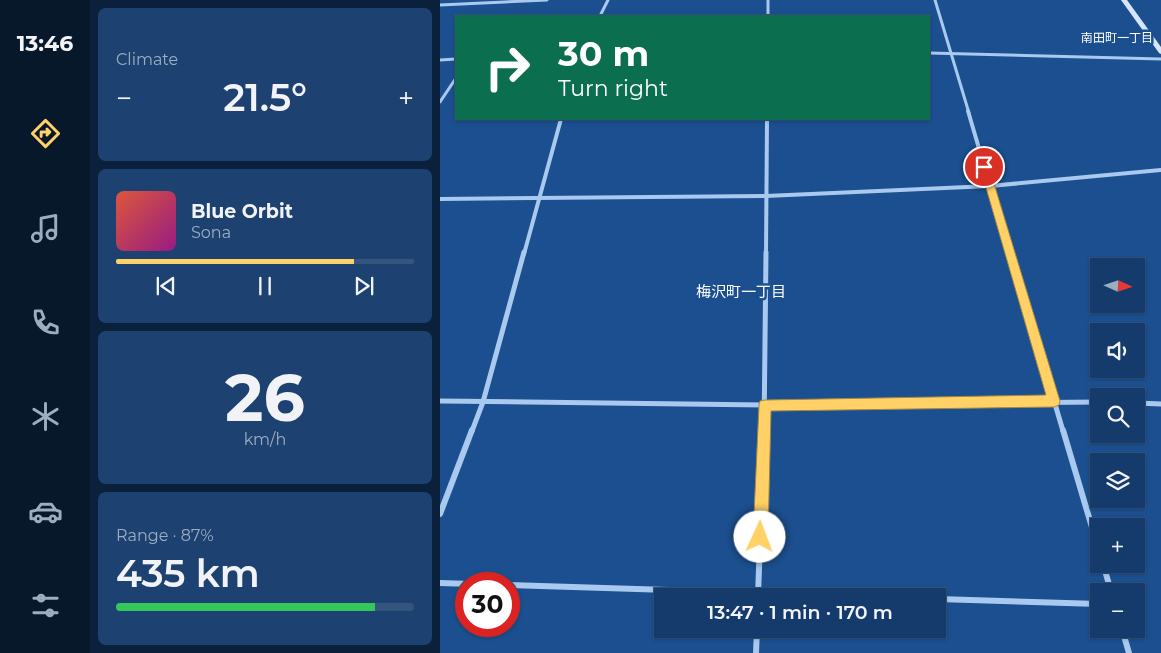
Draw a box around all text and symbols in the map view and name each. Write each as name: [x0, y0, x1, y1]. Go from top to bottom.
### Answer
text: 13:46: [17, 30, 73, 57]
district label: 南田町一丁目: [1081, 30, 1153, 45]
text: 30 m: [558, 32, 649, 75]
icon: right: [475, 35, 540, 100]
text: Climate: [116, 50, 178, 69]
text: 21.5°: [223, 74, 307, 121]
text: Turn right: [558, 75, 668, 102]
text: −: [116, 81, 132, 115]
text: +: [398, 81, 414, 115]
icon: directions: [28, 116, 63, 151]
pin: [963, 146, 1005, 188]
icon: arrive: [970, 153, 998, 181]
text: Blue Orbit: [191, 200, 293, 223]
icon: music: [28, 211, 63, 246]
text: Sona: [191, 223, 231, 242]
north arrow: [1090, 258, 1145, 312]
map controls: [1090, 258, 1145, 638]
icon: previous: [152, 272, 180, 300]
icon: pause: [251, 272, 279, 300]
icon: next: [350, 272, 378, 300]
district label: 梅沢町一丁目: [696, 282, 786, 301]
icon: phone: [28, 305, 63, 340]
button: sound: [1090, 323, 1145, 378]
text: 26: [225, 358, 305, 437]
button: search: [1090, 388, 1145, 443]
icon: climate: [28, 399, 63, 434]
text: km/h: [244, 430, 286, 449]
button: layers: [1090, 453, 1145, 508]
icon: car: [28, 494, 63, 529]
position arrow: [733, 510, 785, 562]
button: +: [1090, 518, 1145, 573]
text: Range · 87%: [116, 526, 214, 545]
text: 435 km: [116, 550, 260, 597]
speed limit sign: 30: [455, 572, 520, 637]
button: −: [1090, 583, 1145, 638]
icon: filters: [28, 588, 63, 623]
text: 13:47 · 1 min · 170 m: [707, 601, 893, 624]

